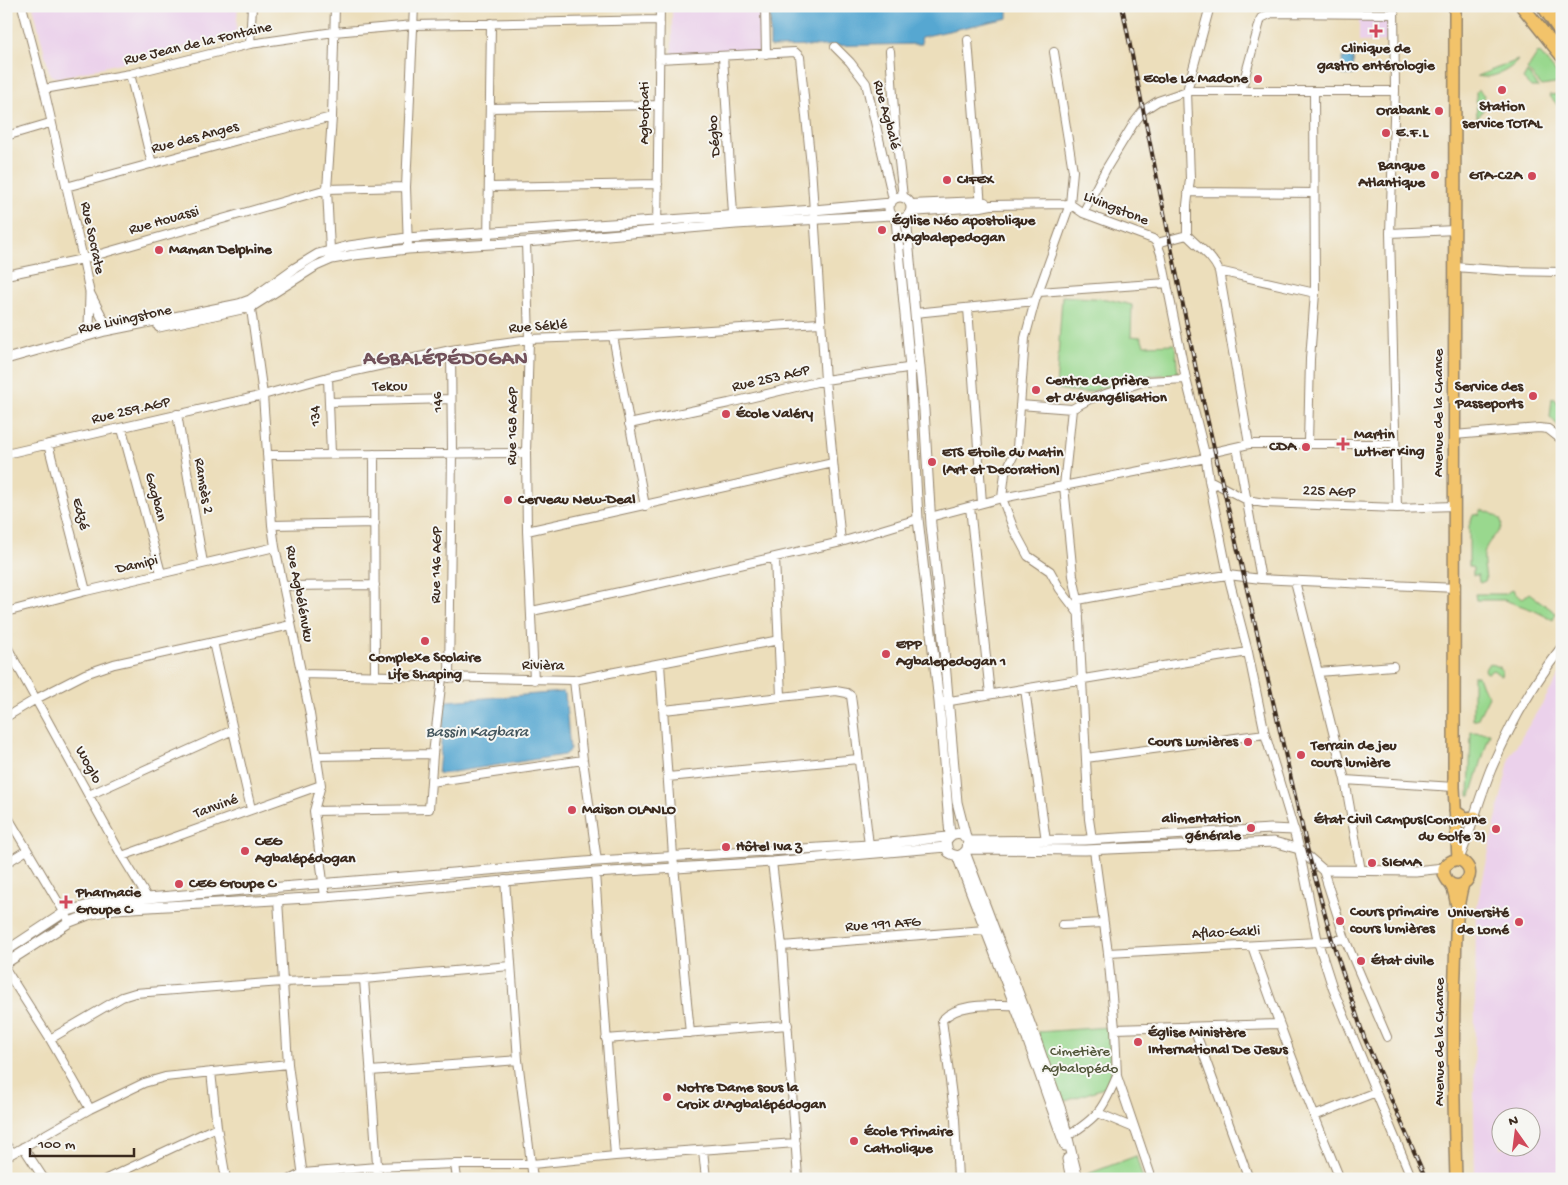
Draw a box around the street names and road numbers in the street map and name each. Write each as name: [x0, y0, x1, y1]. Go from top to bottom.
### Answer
street label: Rue Jean de la Fontaine: [122, 18, 274, 70]
street label: Rue Agbalé: [868, 78, 904, 152]
street label: Agbofoati: [636, 81, 654, 145]
street label: Dégbo: [705, 114, 726, 158]
street label: Rue des Anges: [149, 118, 241, 158]
street label: Livingstone: [1081, 188, 1151, 230]
street label: Rue Socrate: [76, 200, 109, 276]
street label: Rue Houassi: [127, 202, 201, 240]
street label: Rue Livingstone: [77, 301, 173, 339]
street label: Rue Séklé: [508, 316, 568, 338]
street label: Avenue de la Chance: [1430, 349, 1448, 477]
street label: Rue 253 AGP: [730, 361, 812, 397]
street label: Tekou: [371, 378, 408, 396]
street label: Rue 168 AGP: [503, 386, 523, 465]
street label: 146: [429, 391, 447, 413]
street label: Rue 259.AGP: [90, 393, 173, 429]
street label: 134: [307, 405, 325, 428]
street label: Ramsès 2: [189, 457, 217, 515]
street label: Gagban: [140, 471, 170, 523]
street label: 225 AGP: [1302, 482, 1356, 502]
street label: Edzé: [67, 496, 93, 532]
street label: Rue 146 AGP: [427, 526, 447, 604]
street label: Rue Agbélénuku: [281, 544, 317, 644]
street label: Damipi: [113, 551, 160, 579]
street label: Rivièra: [522, 657, 565, 675]
street label: Woglo: [70, 743, 106, 787]
street label: Tanviné: [190, 791, 241, 824]
street label: Rue 191 AFG: [845, 913, 922, 937]
street label: Aflao-Gakli: [1191, 922, 1261, 944]
street label: Avenue de la Chance: [1431, 978, 1449, 1106]

